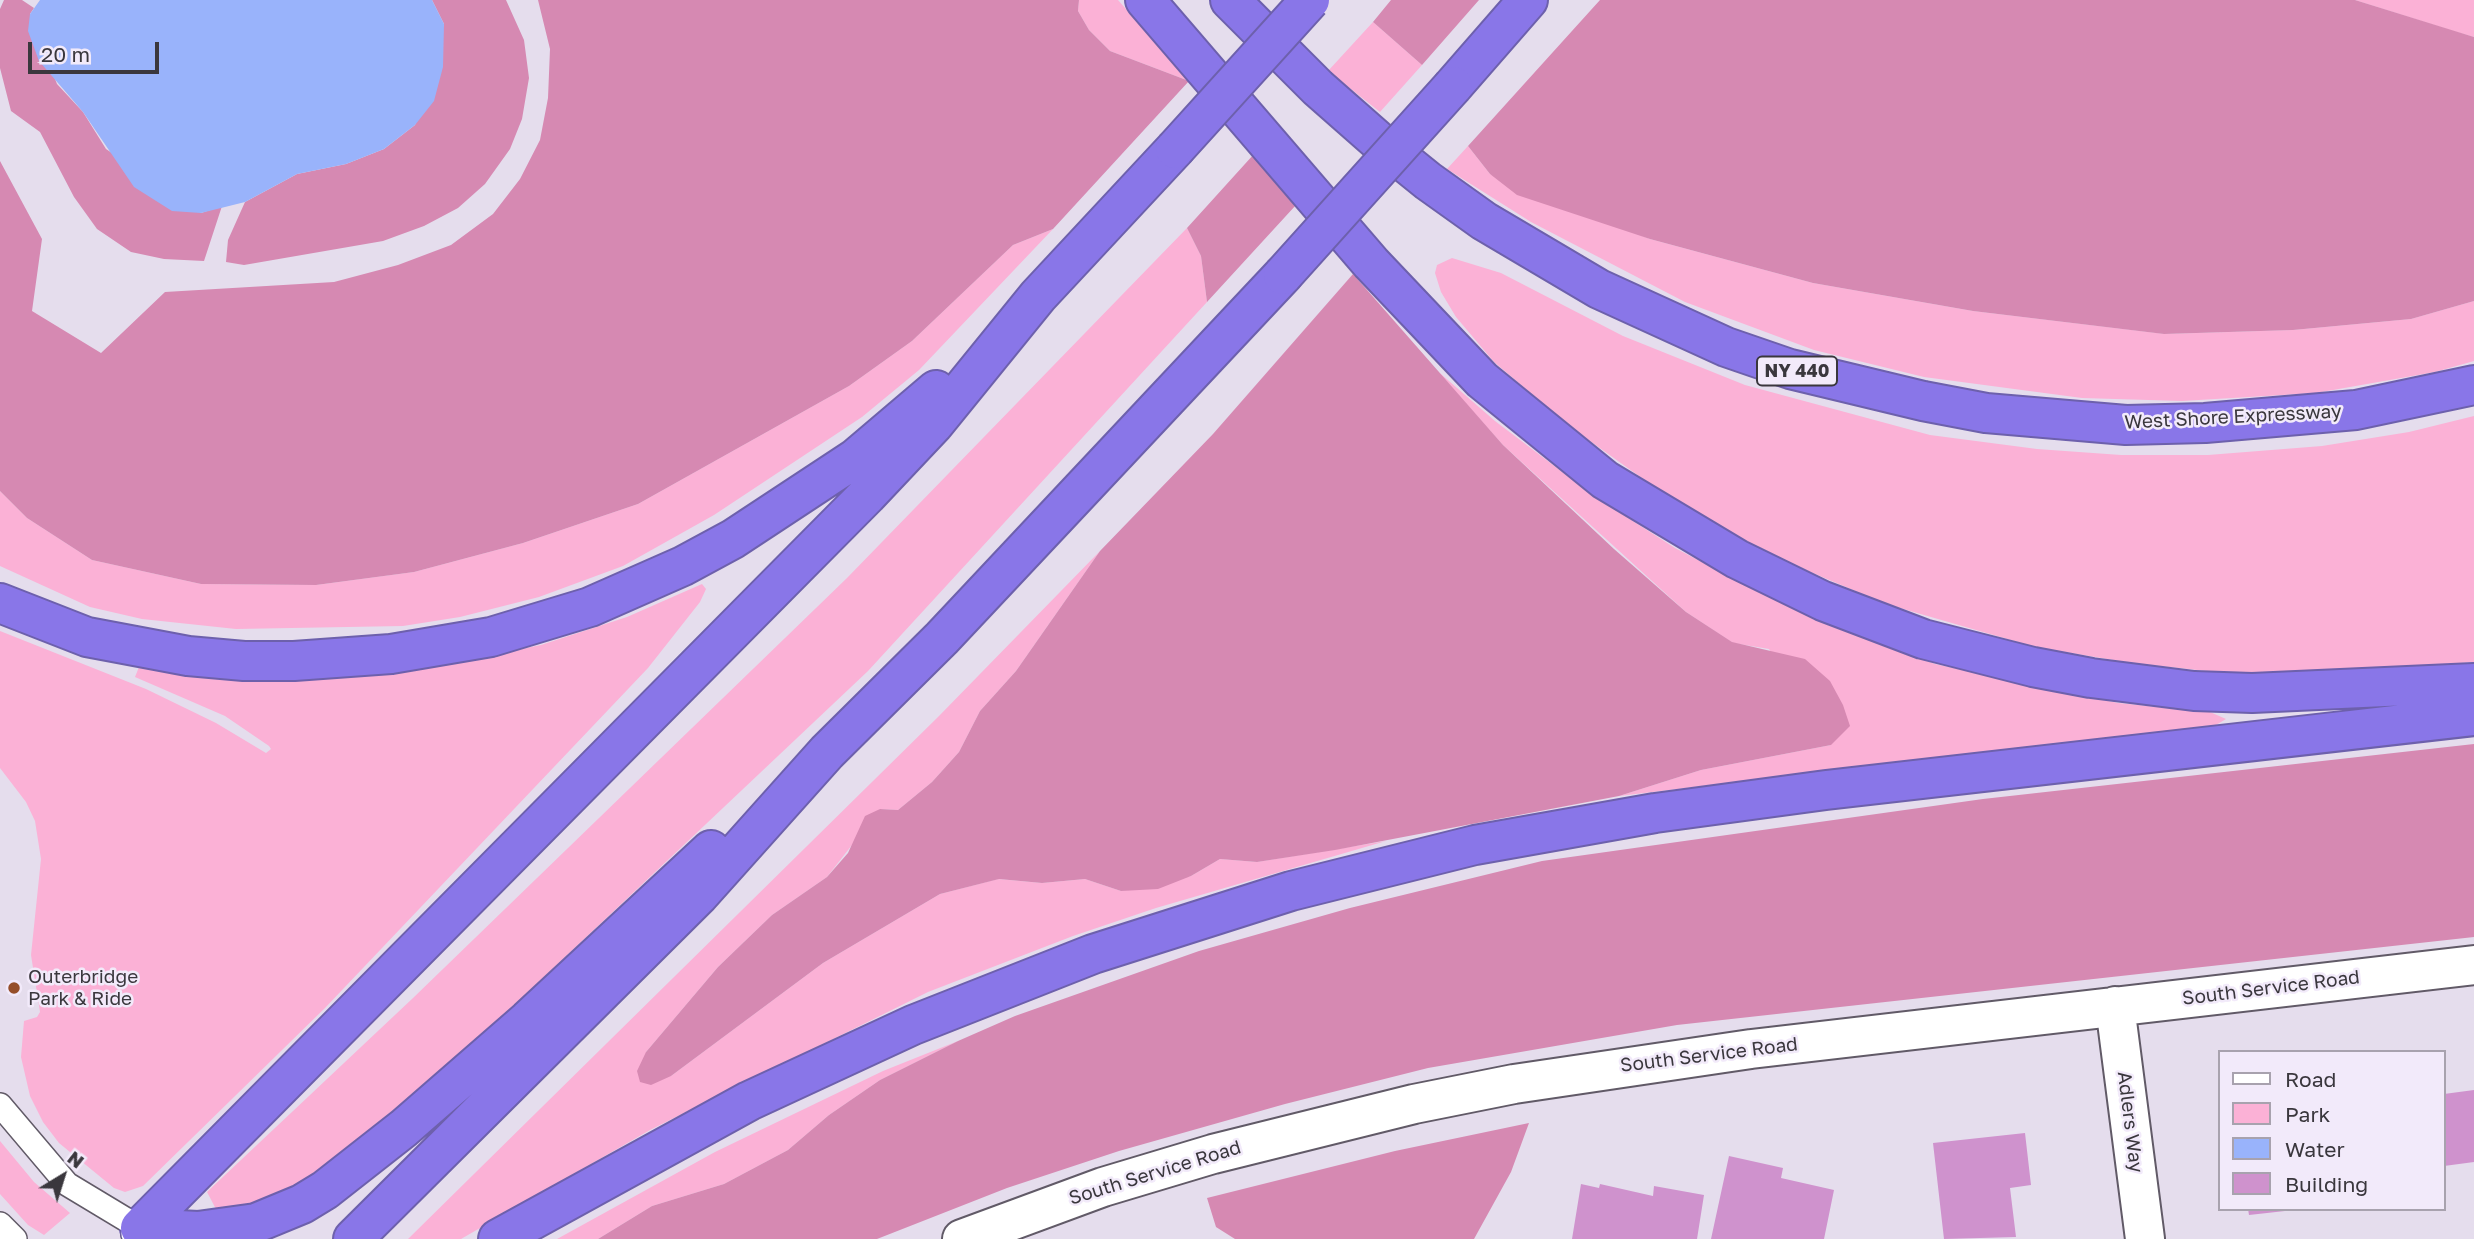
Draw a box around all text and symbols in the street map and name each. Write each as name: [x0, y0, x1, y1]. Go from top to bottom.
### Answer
scale bar: [32, 28, 163, 72]
text: 20 m: [41, 41, 90, 67]
road number: NY 440: [1757, 356, 1837, 386]
street label: West Shore Expressway: [2124, 400, 2342, 434]
place label: Outerbridge Park & Ride: [28, 966, 138, 1010]
street label: South Service Road: [2181, 966, 2361, 1010]
marker: Outerbridge Park & Ride: [6, 980, 22, 996]
street label: South Service Road: [1619, 1033, 1799, 1077]
legend: [2218, 1050, 2446, 1211]
text: Road: [2285, 1066, 2336, 1092]
street label: Adlers Way: [2112, 1070, 2148, 1174]
text: Park: [2285, 1101, 2330, 1127]
street label: South Service Road: [1066, 1136, 1244, 1210]
text: Water: [2285, 1136, 2345, 1162]
north arrow: [28, 1141, 98, 1211]
text: N: [63, 1146, 89, 1173]
text: Building: [2285, 1171, 2368, 1197]

